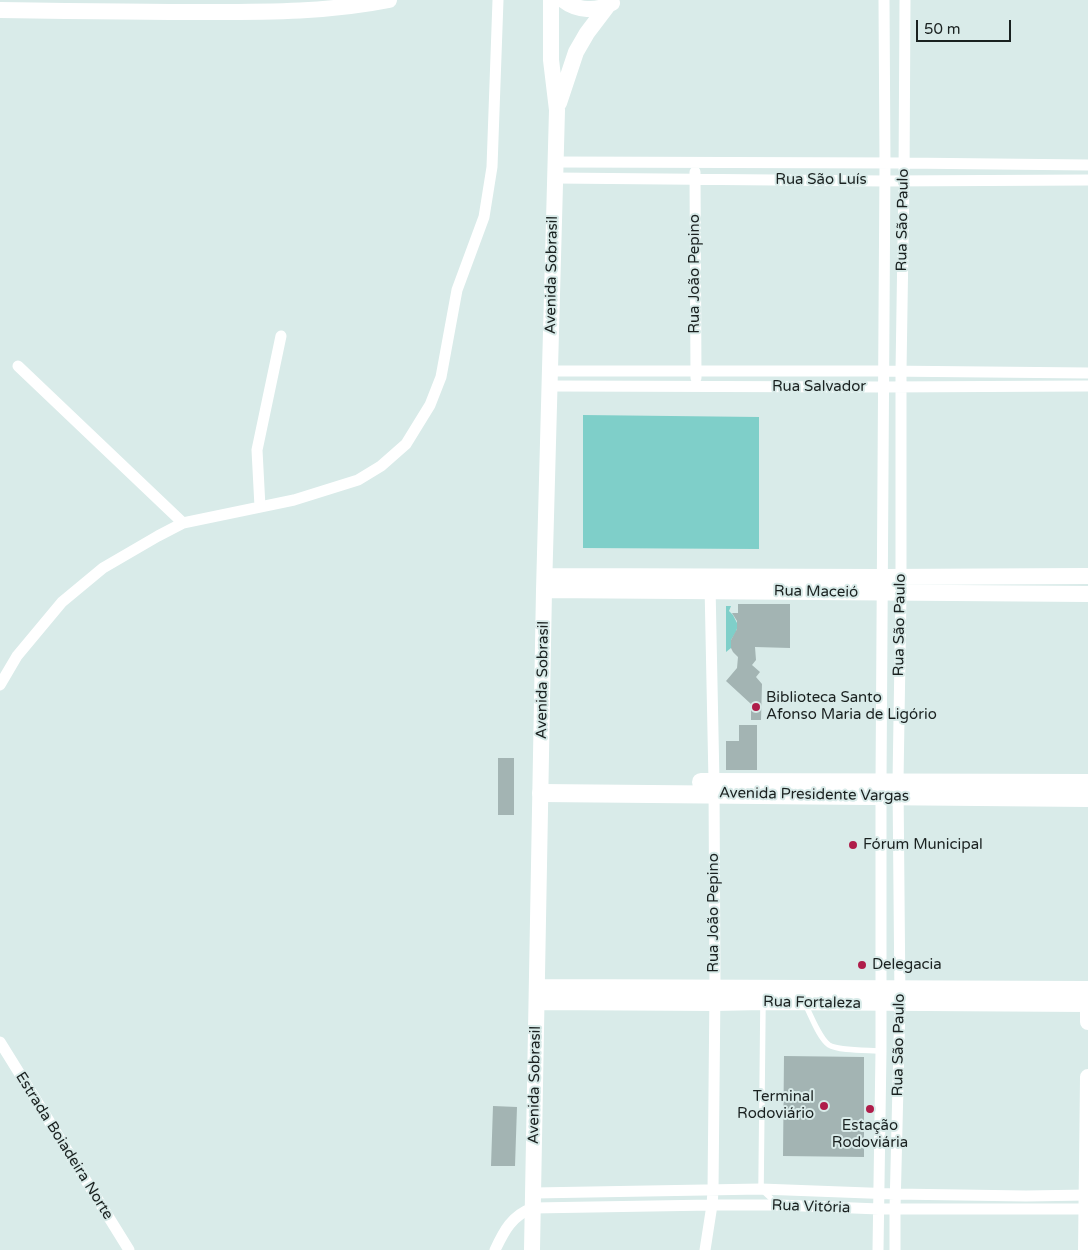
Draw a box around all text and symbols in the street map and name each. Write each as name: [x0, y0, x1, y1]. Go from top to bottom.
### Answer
scale bar: [918, 10, 1013, 42]
text: 50 m: [924, 20, 961, 38]
street label: Rua São Paulo: [893, 168, 913, 272]
street label: Rua São Luís: [775, 171, 867, 189]
street label: Rua João Pepino: [686, 214, 704, 334]
street label: Avenida Sobrasil: [542, 216, 562, 334]
street label: Rua Salvador: [772, 378, 866, 396]
street label: Rua São Paulo: [890, 573, 910, 677]
street label: Rua Maceió: [774, 582, 858, 602]
street label: Avenida Sobrasil: [533, 621, 553, 739]
place label: Biblioteca Santo Afonso Maria de Ligório: [766, 689, 937, 724]
marker: Biblioteca Santo Afonso Maria de Ligório: [750, 701, 762, 713]
street label: Avenida Presidente Vargas: [719, 784, 909, 806]
place label: Fórum Municipal: [863, 836, 983, 854]
marker: Fórum Municipal: [847, 839, 859, 851]
street label: Rua João Pepino: [705, 853, 723, 973]
place label: Delegacia: [872, 956, 942, 974]
marker: Delegacia: [856, 959, 868, 971]
street label: Rua Fortaleza: [763, 993, 861, 1013]
street label: Rua São Paulo: [889, 993, 909, 1097]
street label: Avenida Sobrasil: [525, 1026, 545, 1144]
street label: Estrada Boiadeira Norte: [11, 1069, 117, 1223]
place label: Terminal Rodoviário: [737, 1088, 814, 1123]
marker: Terminal Rodoviário: [818, 1100, 830, 1112]
marker: Estação Rodoviária: [864, 1103, 876, 1115]
place label: Estação Rodoviária: [832, 1117, 908, 1152]
street label: Rua Vitória: [771, 1197, 851, 1217]

